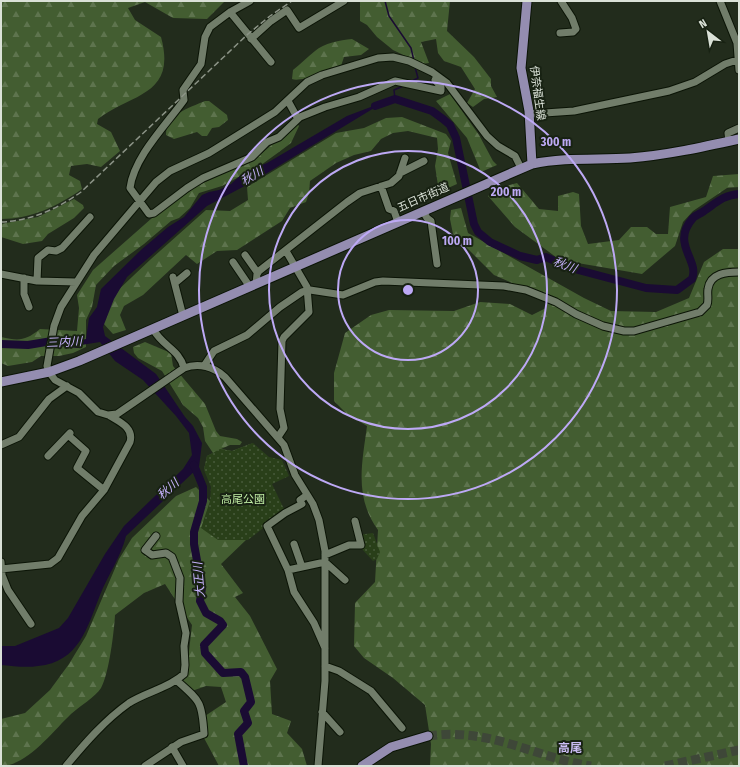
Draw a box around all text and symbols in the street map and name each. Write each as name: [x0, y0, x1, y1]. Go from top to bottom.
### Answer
north arrow: [688, 12, 728, 52]
text: N: [697, 17, 709, 31]
street label: 伊奈福生線: [527, 65, 548, 121]
text: 300 m: [540, 135, 571, 149]
water label: 秋川: [238, 163, 268, 188]
street label: 五日市街道: [395, 180, 451, 215]
text: 200 m: [490, 185, 521, 199]
text: 100 m: [442, 234, 472, 248]
water label: 秋川: [551, 254, 581, 277]
centre of rings: [401, 283, 415, 297]
water label: 三内川: [46, 334, 84, 350]
water label: 秋川: [154, 475, 183, 502]
park label: 高尾公園: [221, 493, 265, 506]
water label: 大正川: [190, 559, 208, 599]
district label: 高尾: [558, 741, 582, 755]

